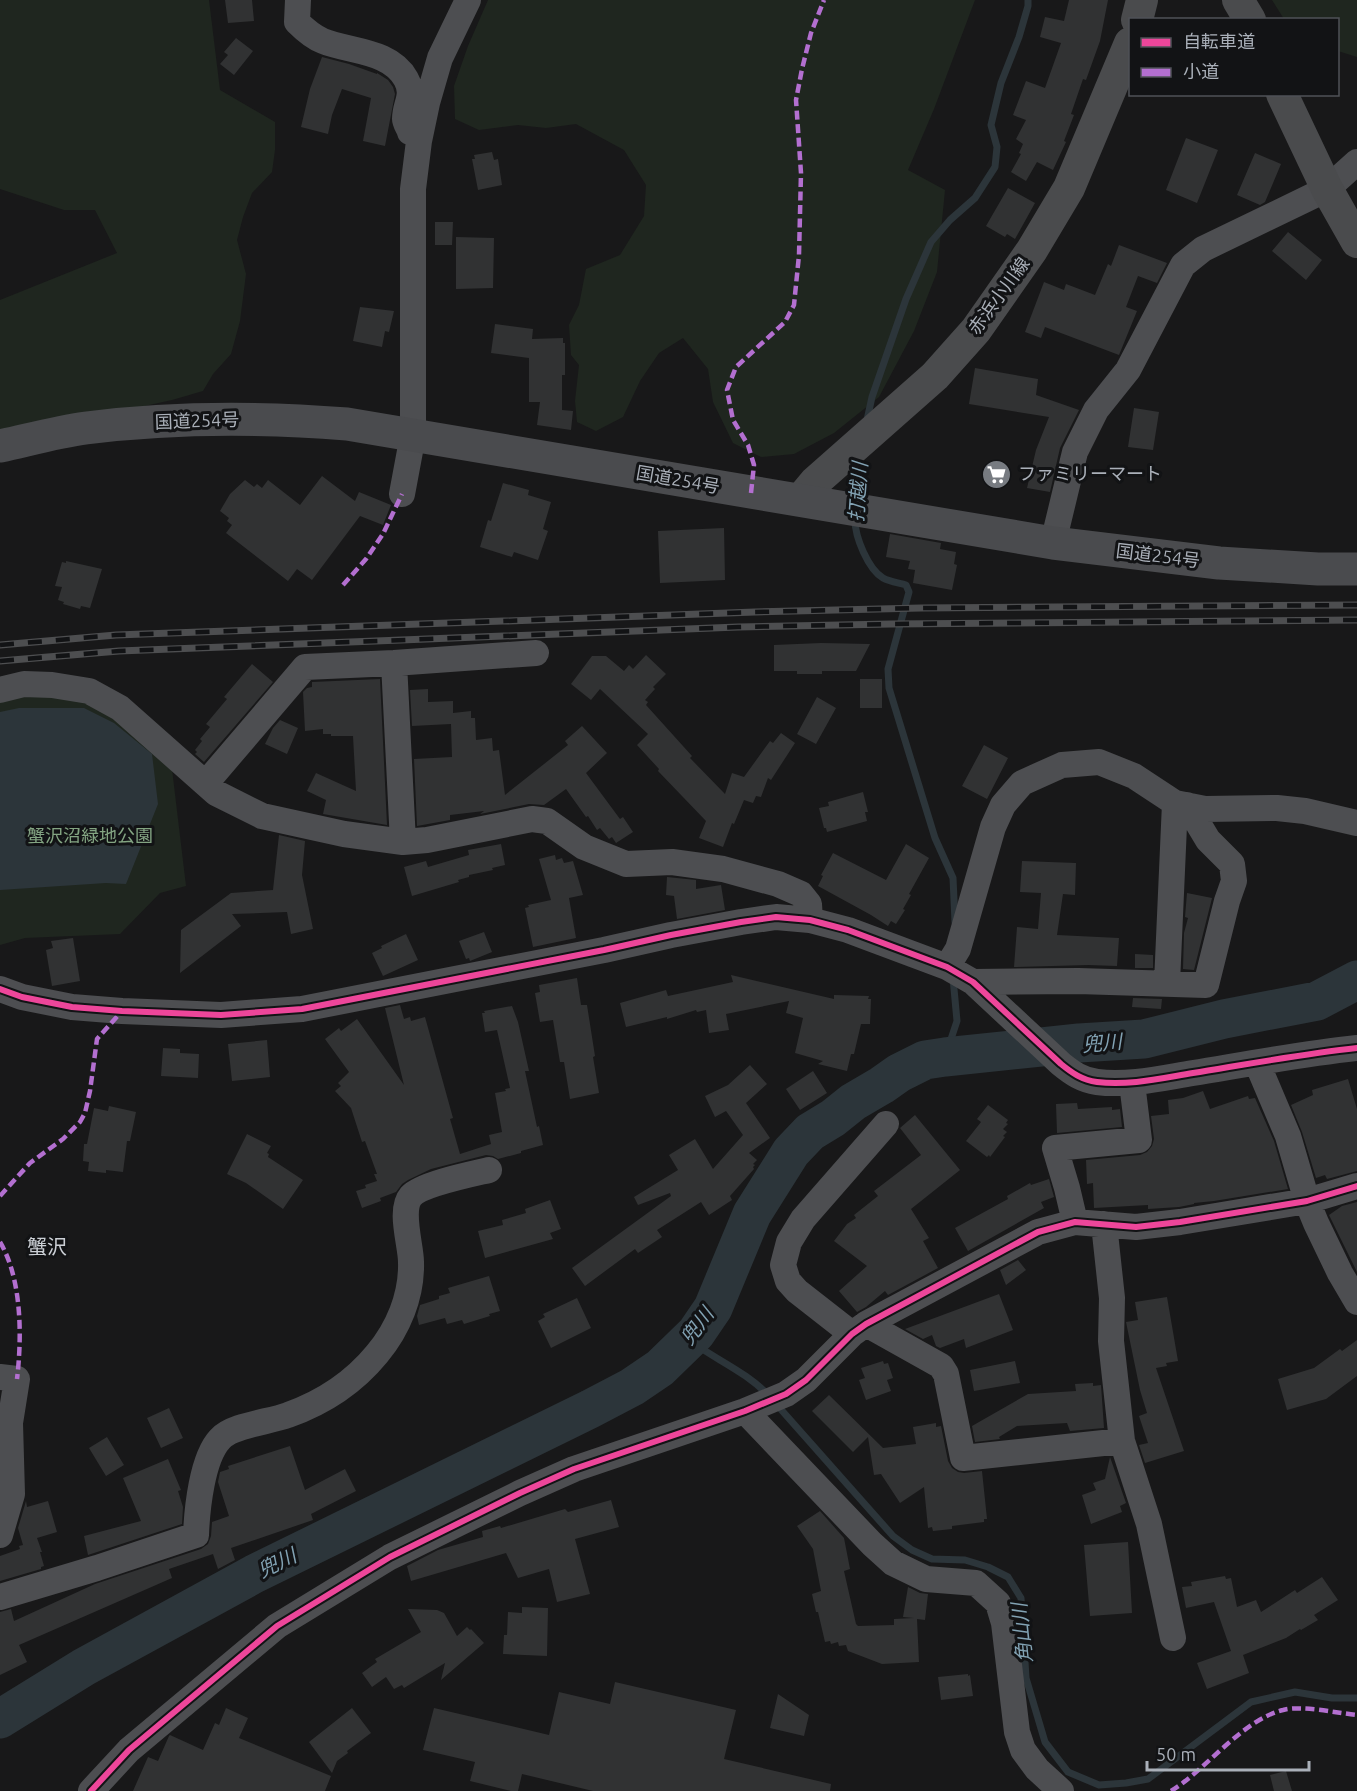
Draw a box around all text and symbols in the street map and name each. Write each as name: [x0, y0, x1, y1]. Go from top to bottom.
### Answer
legend: [1129, 18, 1339, 96]
text: 自転車道: [1183, 31, 1255, 51]
text: 小道: [1183, 61, 1219, 81]
street label: 赤浜小川線: [964, 253, 1033, 338]
street label: 国道254号: [154, 409, 240, 431]
supermarket icon: ファミリーマート: [981, 458, 1013, 490]
water label: 打越川: [844, 459, 871, 523]
street label: 国道254号: [635, 462, 722, 496]
place label: ファミリーマート: [1018, 463, 1162, 483]
street label: 国道254号: [1115, 540, 1201, 570]
park label: 蟹沢沼緑地公園: [27, 825, 153, 845]
water label: 兜川: [1081, 1029, 1125, 1056]
district label: 蟹沢: [27, 1235, 67, 1258]
water label: 兜川: [675, 1301, 719, 1349]
water label: 兜川: [254, 1543, 302, 1582]
water label: 角山川: [1007, 1600, 1036, 1664]
scale bar: [1147, 1734, 1309, 1772]
text: 50 m: [1156, 1744, 1196, 1764]

